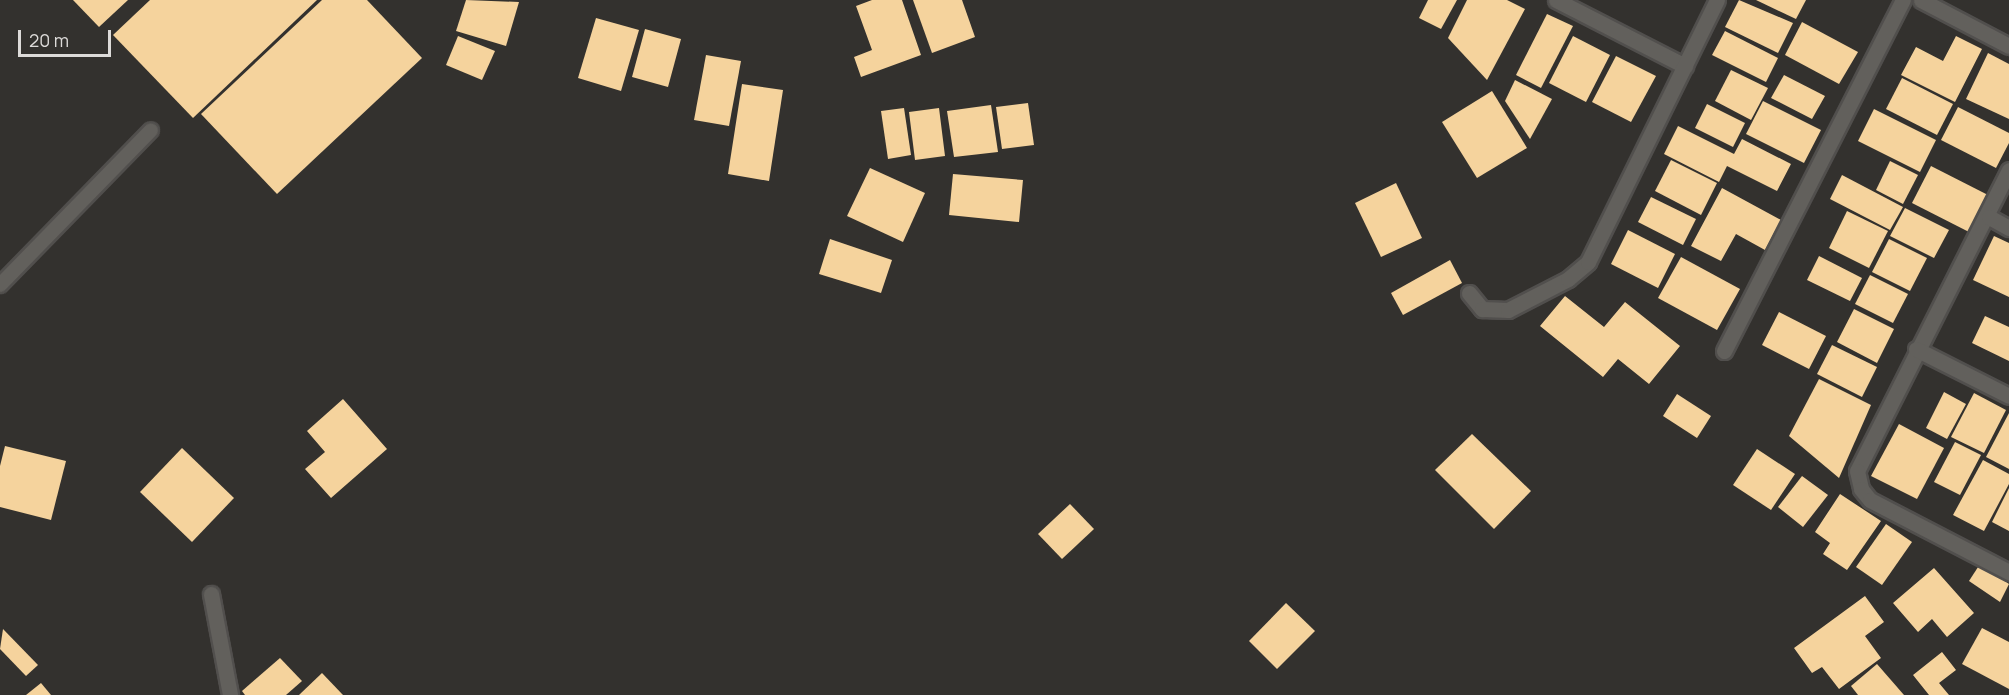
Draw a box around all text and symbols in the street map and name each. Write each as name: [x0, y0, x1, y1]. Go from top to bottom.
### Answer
scale bar: [21, 18, 114, 56]
text: 20 m: [29, 28, 69, 52]

